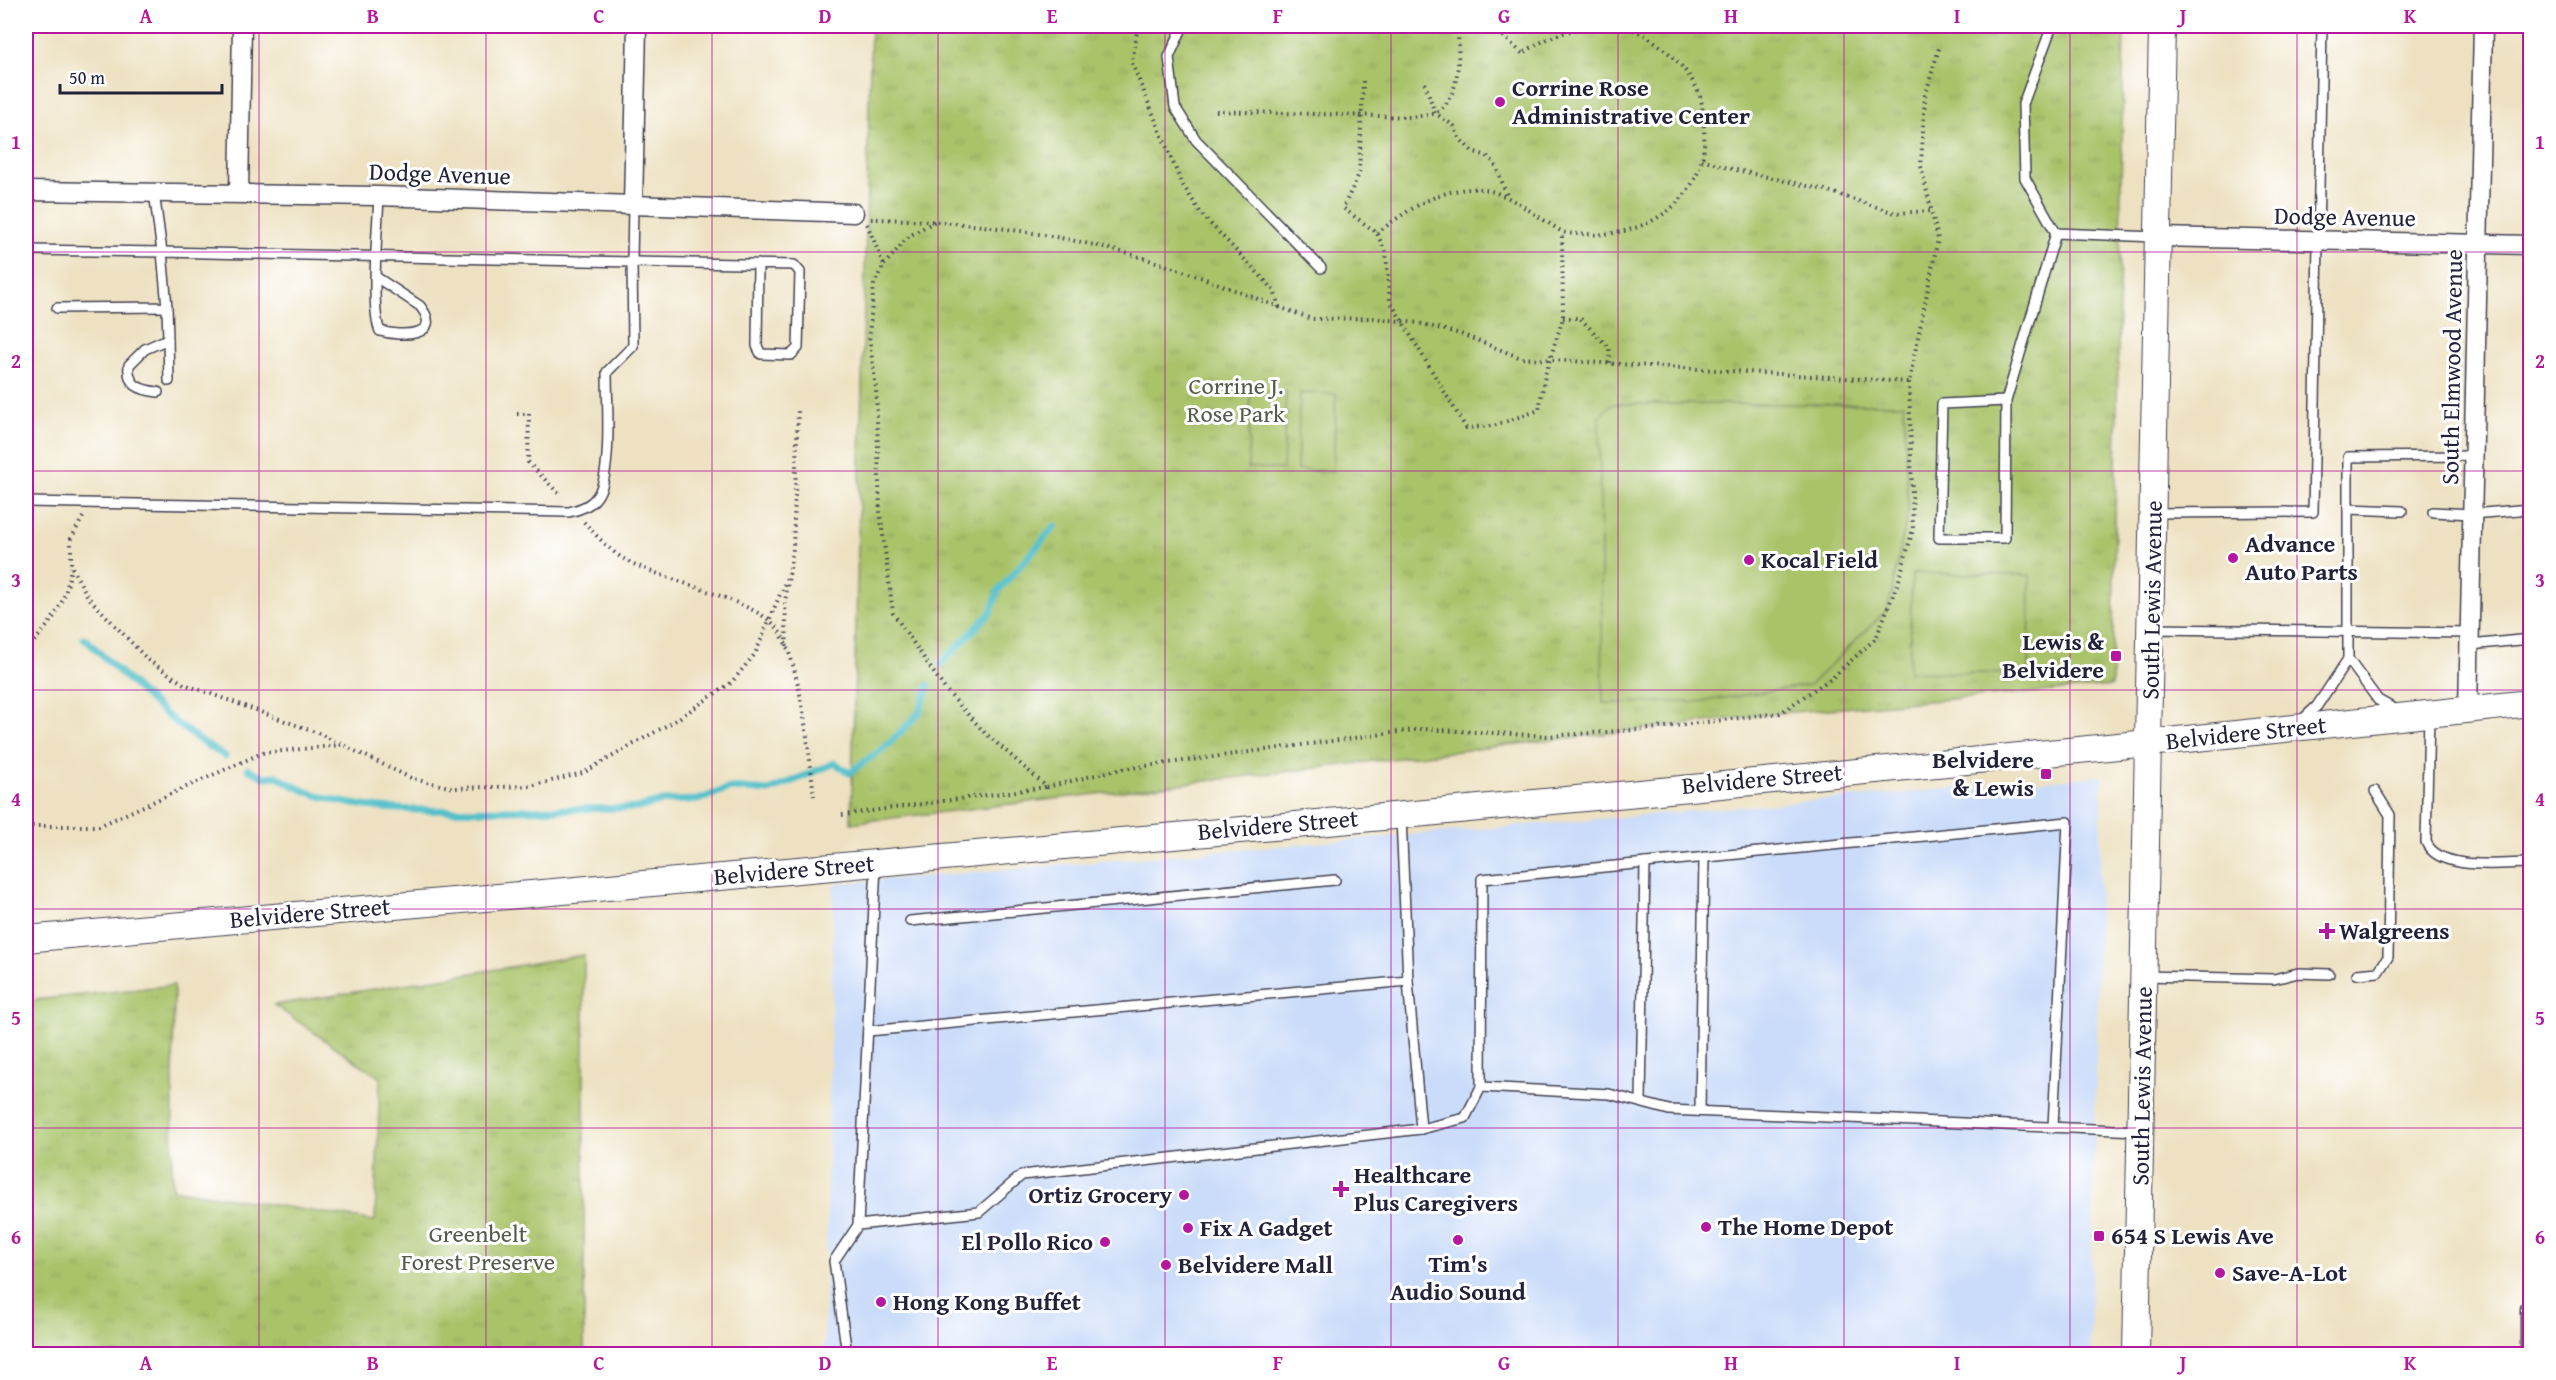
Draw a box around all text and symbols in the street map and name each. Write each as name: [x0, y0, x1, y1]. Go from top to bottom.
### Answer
text: A: [140, 1, 153, 30]
text: B: [367, 1, 379, 30]
text: C: [593, 1, 605, 30]
text: D: [818, 1, 832, 30]
text: E: [1047, 1, 1058, 30]
text: F: [1273, 1, 1283, 30]
text: G: [1498, 1, 1510, 30]
text: H: [1724, 1, 1738, 30]
text: I: [1954, 1, 1960, 30]
text: J: [2177, 1, 2187, 30]
text: K: [2404, 1, 2417, 30]
scale bar: [60, 57, 222, 95]
text: 50 m: [69, 64, 105, 91]
place label: Corrine Rose Administrative Center: [1512, 70, 1750, 133]
marker: Corrine Rose Administrative Center: [1493, 95, 1507, 109]
text: 1: [11, 127, 21, 156]
text: 1: [2535, 127, 2545, 156]
street label: Dodge Avenue: [369, 154, 512, 193]
street label: Dodge Avenue: [2274, 198, 2416, 235]
street label: South Elmwood Avenue: [2432, 249, 2471, 485]
text: 2: [11, 346, 21, 375]
text: 2: [2535, 346, 2545, 375]
park label: Corrine J. Rose Park: [1187, 368, 1286, 431]
street label: South Lewis Avenue: [2132, 500, 2171, 700]
place label: Advance Auto Parts: [2245, 526, 2358, 589]
place label: Kocal Field: [1761, 542, 1878, 577]
marker: Advance Auto Parts: [2226, 551, 2240, 565]
marker: Kocal Field: [1742, 553, 1756, 567]
text: 3: [11, 565, 21, 594]
text: 3: [2535, 565, 2545, 594]
place label: Lewis & Belvidere: [2002, 624, 2104, 687]
marker: Lewis & Belvidere: [2109, 649, 2123, 663]
street label: Belvidere Street: [2164, 707, 2328, 758]
place label: Belvidere & Lewis: [1932, 742, 2034, 805]
street label: Belvidere Street: [1680, 754, 1844, 803]
marker: Belvidere & Lewis: [2039, 767, 2053, 781]
text: 4: [11, 784, 21, 813]
text: 4: [2535, 784, 2545, 813]
street label: Belvidere Street: [1196, 800, 1360, 849]
street label: Belvidere Street: [712, 845, 876, 894]
street label: Belvidere Street: [228, 888, 392, 937]
place label: Walgreens: [2339, 913, 2450, 948]
marker: Walgreens: [2320, 924, 2334, 938]
street label: South Lewis Avenue: [2122, 986, 2161, 1186]
text: 5: [11, 1003, 21, 1032]
text: 5: [2535, 1003, 2545, 1032]
place label: Healthcare Plus Caregivers: [1354, 1157, 1518, 1220]
place label: Ortiz Grocery: [1028, 1177, 1173, 1212]
marker: Healthcare Plus Caregivers: [1332, 1180, 1350, 1198]
marker: Ortiz Grocery: [1177, 1188, 1191, 1202]
place label: The Home Depot: [1718, 1209, 1893, 1244]
place label: Fix A Gadget: [1200, 1210, 1333, 1245]
park label: Greenbelt Forest Preserve: [401, 1216, 555, 1279]
place label: 654 S Lewis Ave: [2111, 1218, 2274, 1253]
marker: The Home Depot: [1699, 1220, 1713, 1234]
marker: Fix A Gadget: [1181, 1221, 1195, 1235]
text: 6: [11, 1222, 21, 1251]
text: 6: [2535, 1222, 2545, 1251]
place label: El Pollo Rico: [962, 1224, 1093, 1259]
marker: 654 S Lewis Ave: [2092, 1229, 2106, 1243]
marker: Tim's Audio Sound: [1451, 1233, 1465, 1247]
marker: El Pollo Rico: [1098, 1235, 1112, 1249]
place label: Tim's Audio Sound: [1390, 1246, 1526, 1309]
place label: Belvidere Mall: [1178, 1247, 1333, 1282]
place label: Save-A-Lot: [2232, 1255, 2347, 1290]
marker: Belvidere Mall: [1159, 1258, 1173, 1272]
marker: Save-A-Lot: [2213, 1266, 2227, 1280]
place label: Hong Kong Buffet: [893, 1284, 1081, 1319]
marker: Hong Kong Buffet: [874, 1295, 888, 1309]
text: A: [140, 1348, 153, 1377]
text: B: [367, 1348, 379, 1377]
text: C: [593, 1348, 605, 1377]
text: D: [818, 1348, 832, 1377]
text: E: [1047, 1348, 1058, 1377]
text: F: [1273, 1348, 1283, 1377]
text: G: [1498, 1348, 1510, 1377]
text: H: [1724, 1348, 1738, 1377]
text: I: [1954, 1348, 1960, 1377]
text: J: [2177, 1348, 2187, 1377]
text: K: [2404, 1348, 2417, 1377]

